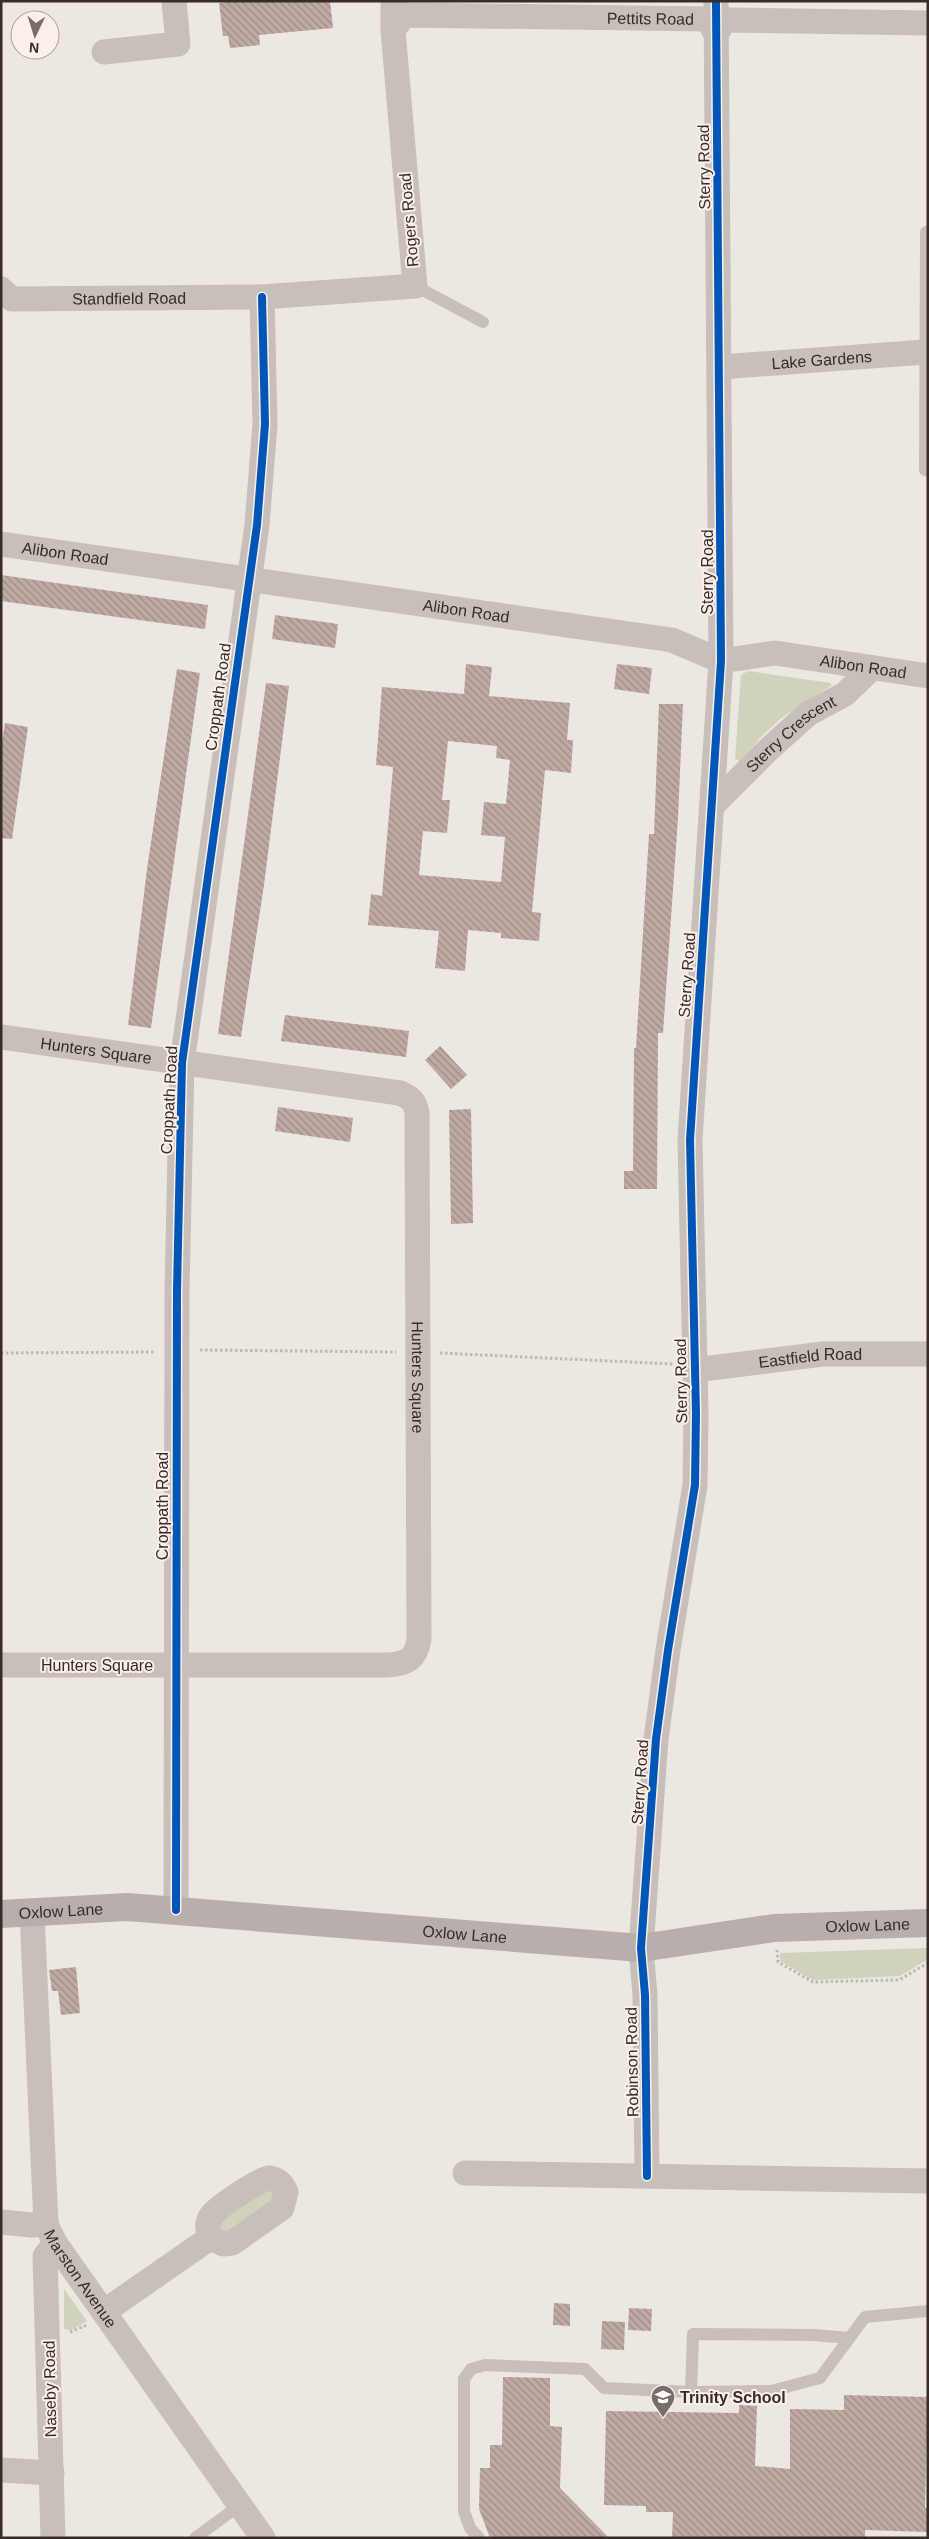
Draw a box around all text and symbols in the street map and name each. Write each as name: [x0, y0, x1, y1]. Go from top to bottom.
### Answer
street label: Pettits Road: [607, 9, 694, 27]
north arrow: [10, 10, 60, 60]
text: N: [28, 40, 40, 56]
street label: Sterry Road: [695, 124, 713, 210]
street label: Rogers Road: [396, 172, 422, 268]
street label: Standfield Road: [72, 289, 186, 307]
street label: Lake Gardens: [771, 347, 873, 372]
street label: Sterry Road: [699, 529, 716, 615]
street label: Alibon Road: [21, 539, 110, 568]
street label: Alibon Road: [422, 596, 511, 625]
street label: Croppath Road: [202, 642, 234, 752]
street label: Alibon Road: [819, 651, 908, 681]
street label: Sterry Crescent: [743, 692, 839, 775]
street label: Sterry Road: [676, 932, 698, 1018]
street label: Hunters Square: [39, 1034, 153, 1067]
street label: Croppath Road: [158, 1045, 180, 1155]
street label: Hunters Square: [409, 1321, 427, 1433]
street label: Sterry Road: [672, 1338, 690, 1424]
street label: Eastfield Road: [757, 1345, 862, 1371]
street label: Croppath Road: [154, 1452, 171, 1560]
street label: Hunters Square: [41, 1657, 153, 1674]
street label: Sterry Road: [629, 1739, 651, 1825]
street label: Oxlow Lane: [18, 1900, 104, 1922]
street label: Oxlow Lane: [825, 1915, 910, 1935]
street label: Oxlow Lane: [422, 1922, 508, 1946]
street label: Robinson Road: [623, 2007, 641, 2117]
street label: Marston Avenue: [41, 2227, 120, 2331]
street label: Naseby Road: [41, 2340, 59, 2438]
school or university icon: Trinity School: [650, 2384, 676, 2418]
place label: Trinity School: [680, 2389, 786, 2406]

